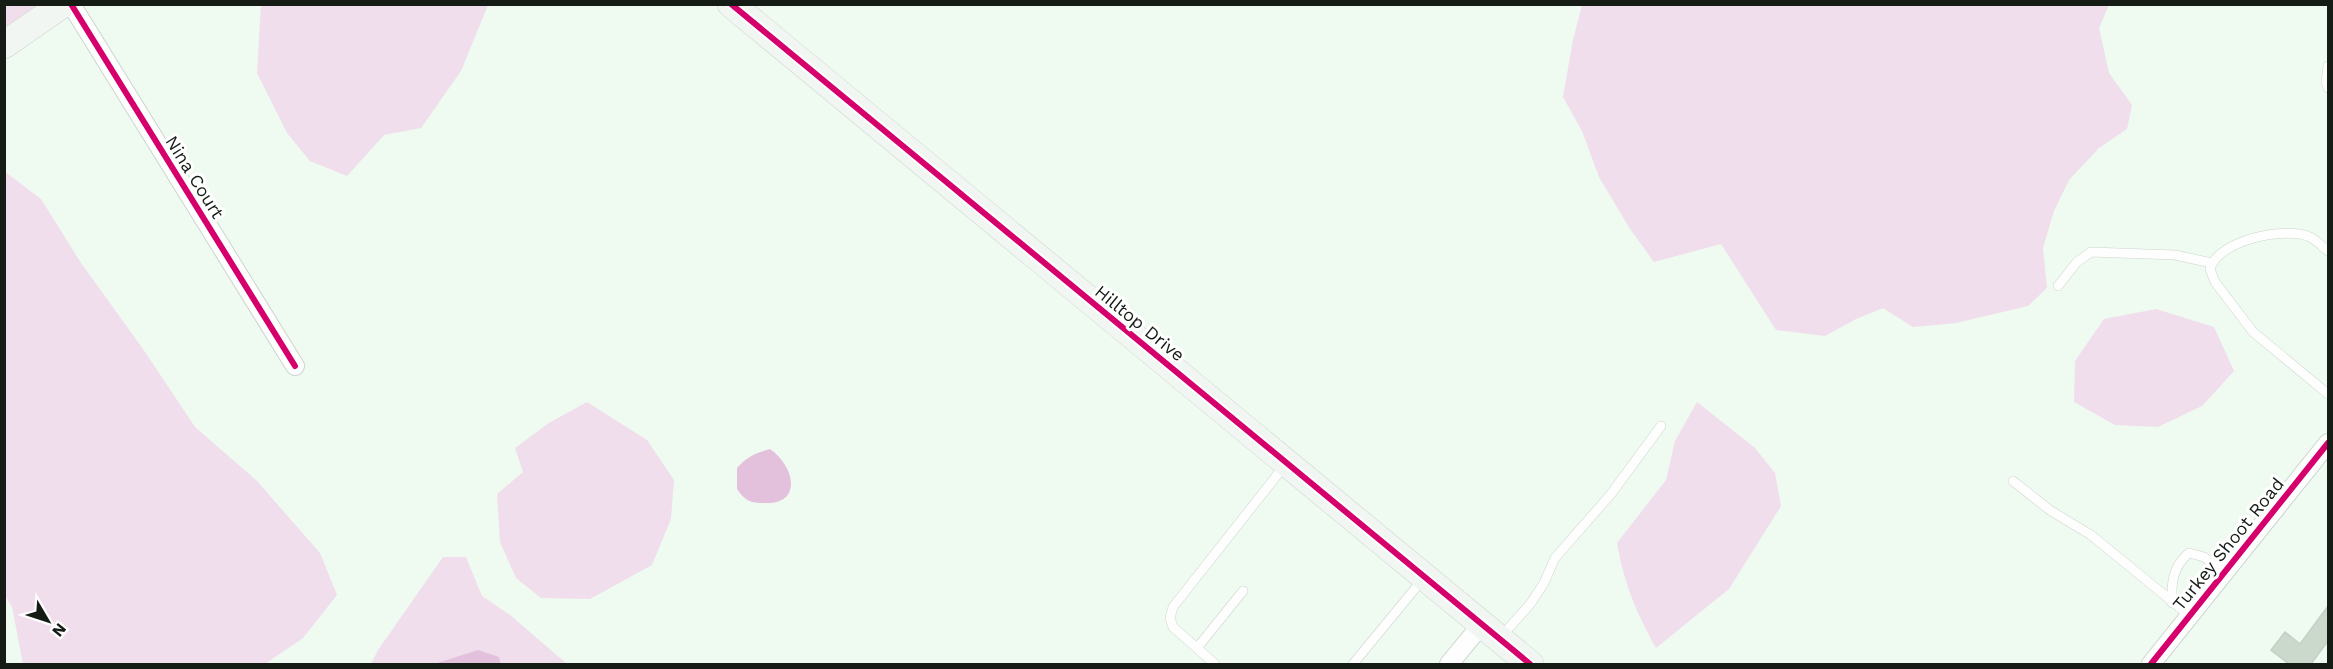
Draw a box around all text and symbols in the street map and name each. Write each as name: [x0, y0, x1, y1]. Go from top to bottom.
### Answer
street label: Nina Court: [161, 132, 229, 223]
street label: Hilltop Drive: [1091, 280, 1189, 366]
street label: Turkey Shoot Road: [2168, 473, 2288, 615]
north arrow: [18, 591, 78, 651]
text: N: [48, 620, 70, 641]

